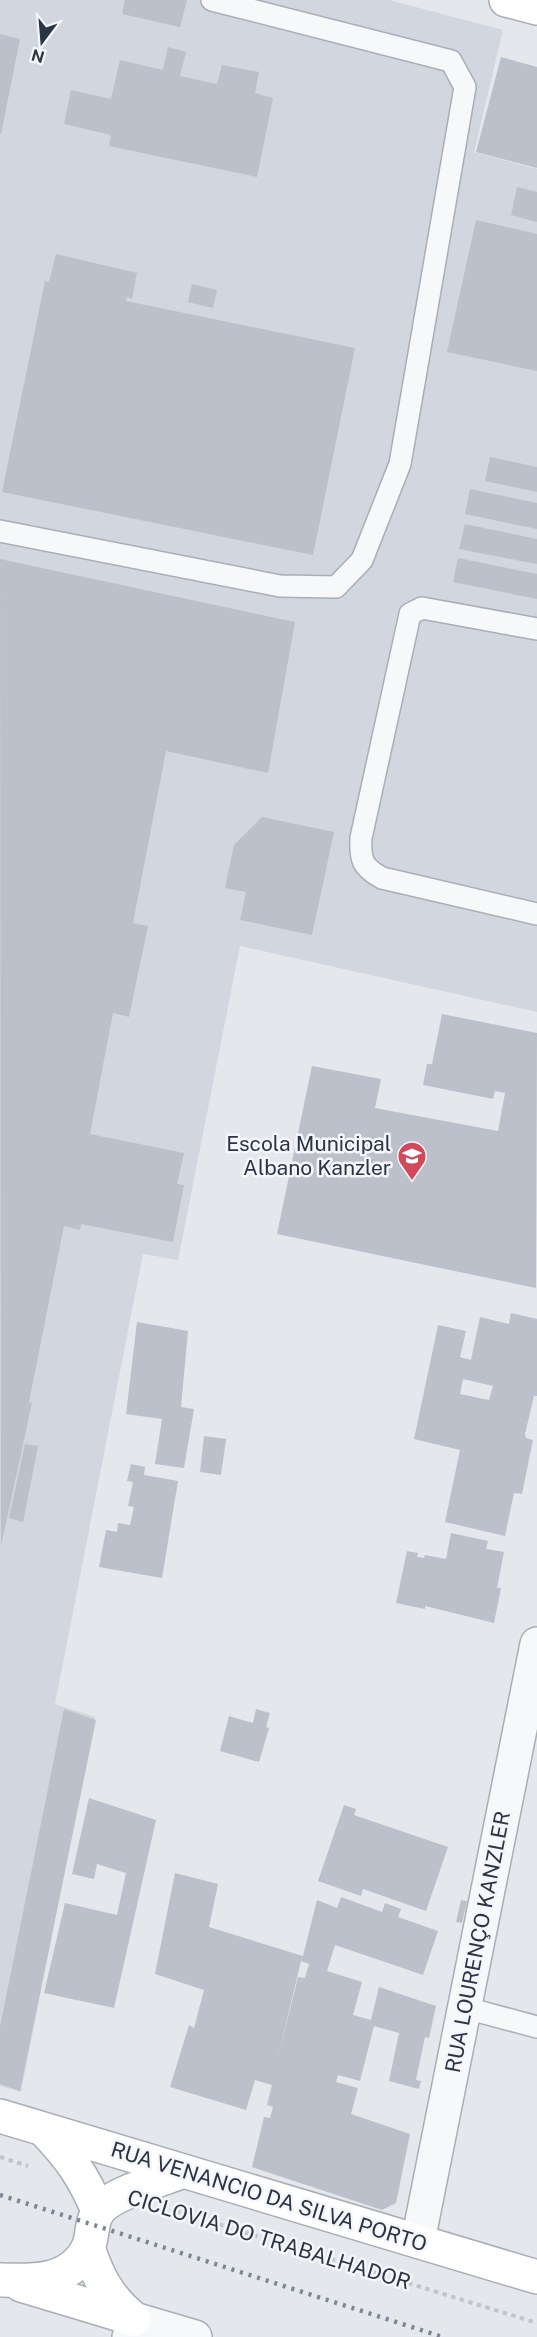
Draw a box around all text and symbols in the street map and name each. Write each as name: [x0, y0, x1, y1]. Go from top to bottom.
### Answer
north arrow: [12, 12, 72, 72]
text: N: [29, 45, 47, 67]
place label: Escola Municipal Albano Kanzler: [226, 1131, 391, 1180]
school or university icon: Escola Municipal Albano Kanzler: [396, 1140, 428, 1182]
street label: RUA LOURENÇO KANZLER: [440, 1809, 515, 2075]
street label: RUA VENANCIO DA SILVA PORTO: [108, 2136, 430, 2257]
street label: CICLOVIA DO TRABALHADOR: [125, 2184, 414, 2295]

